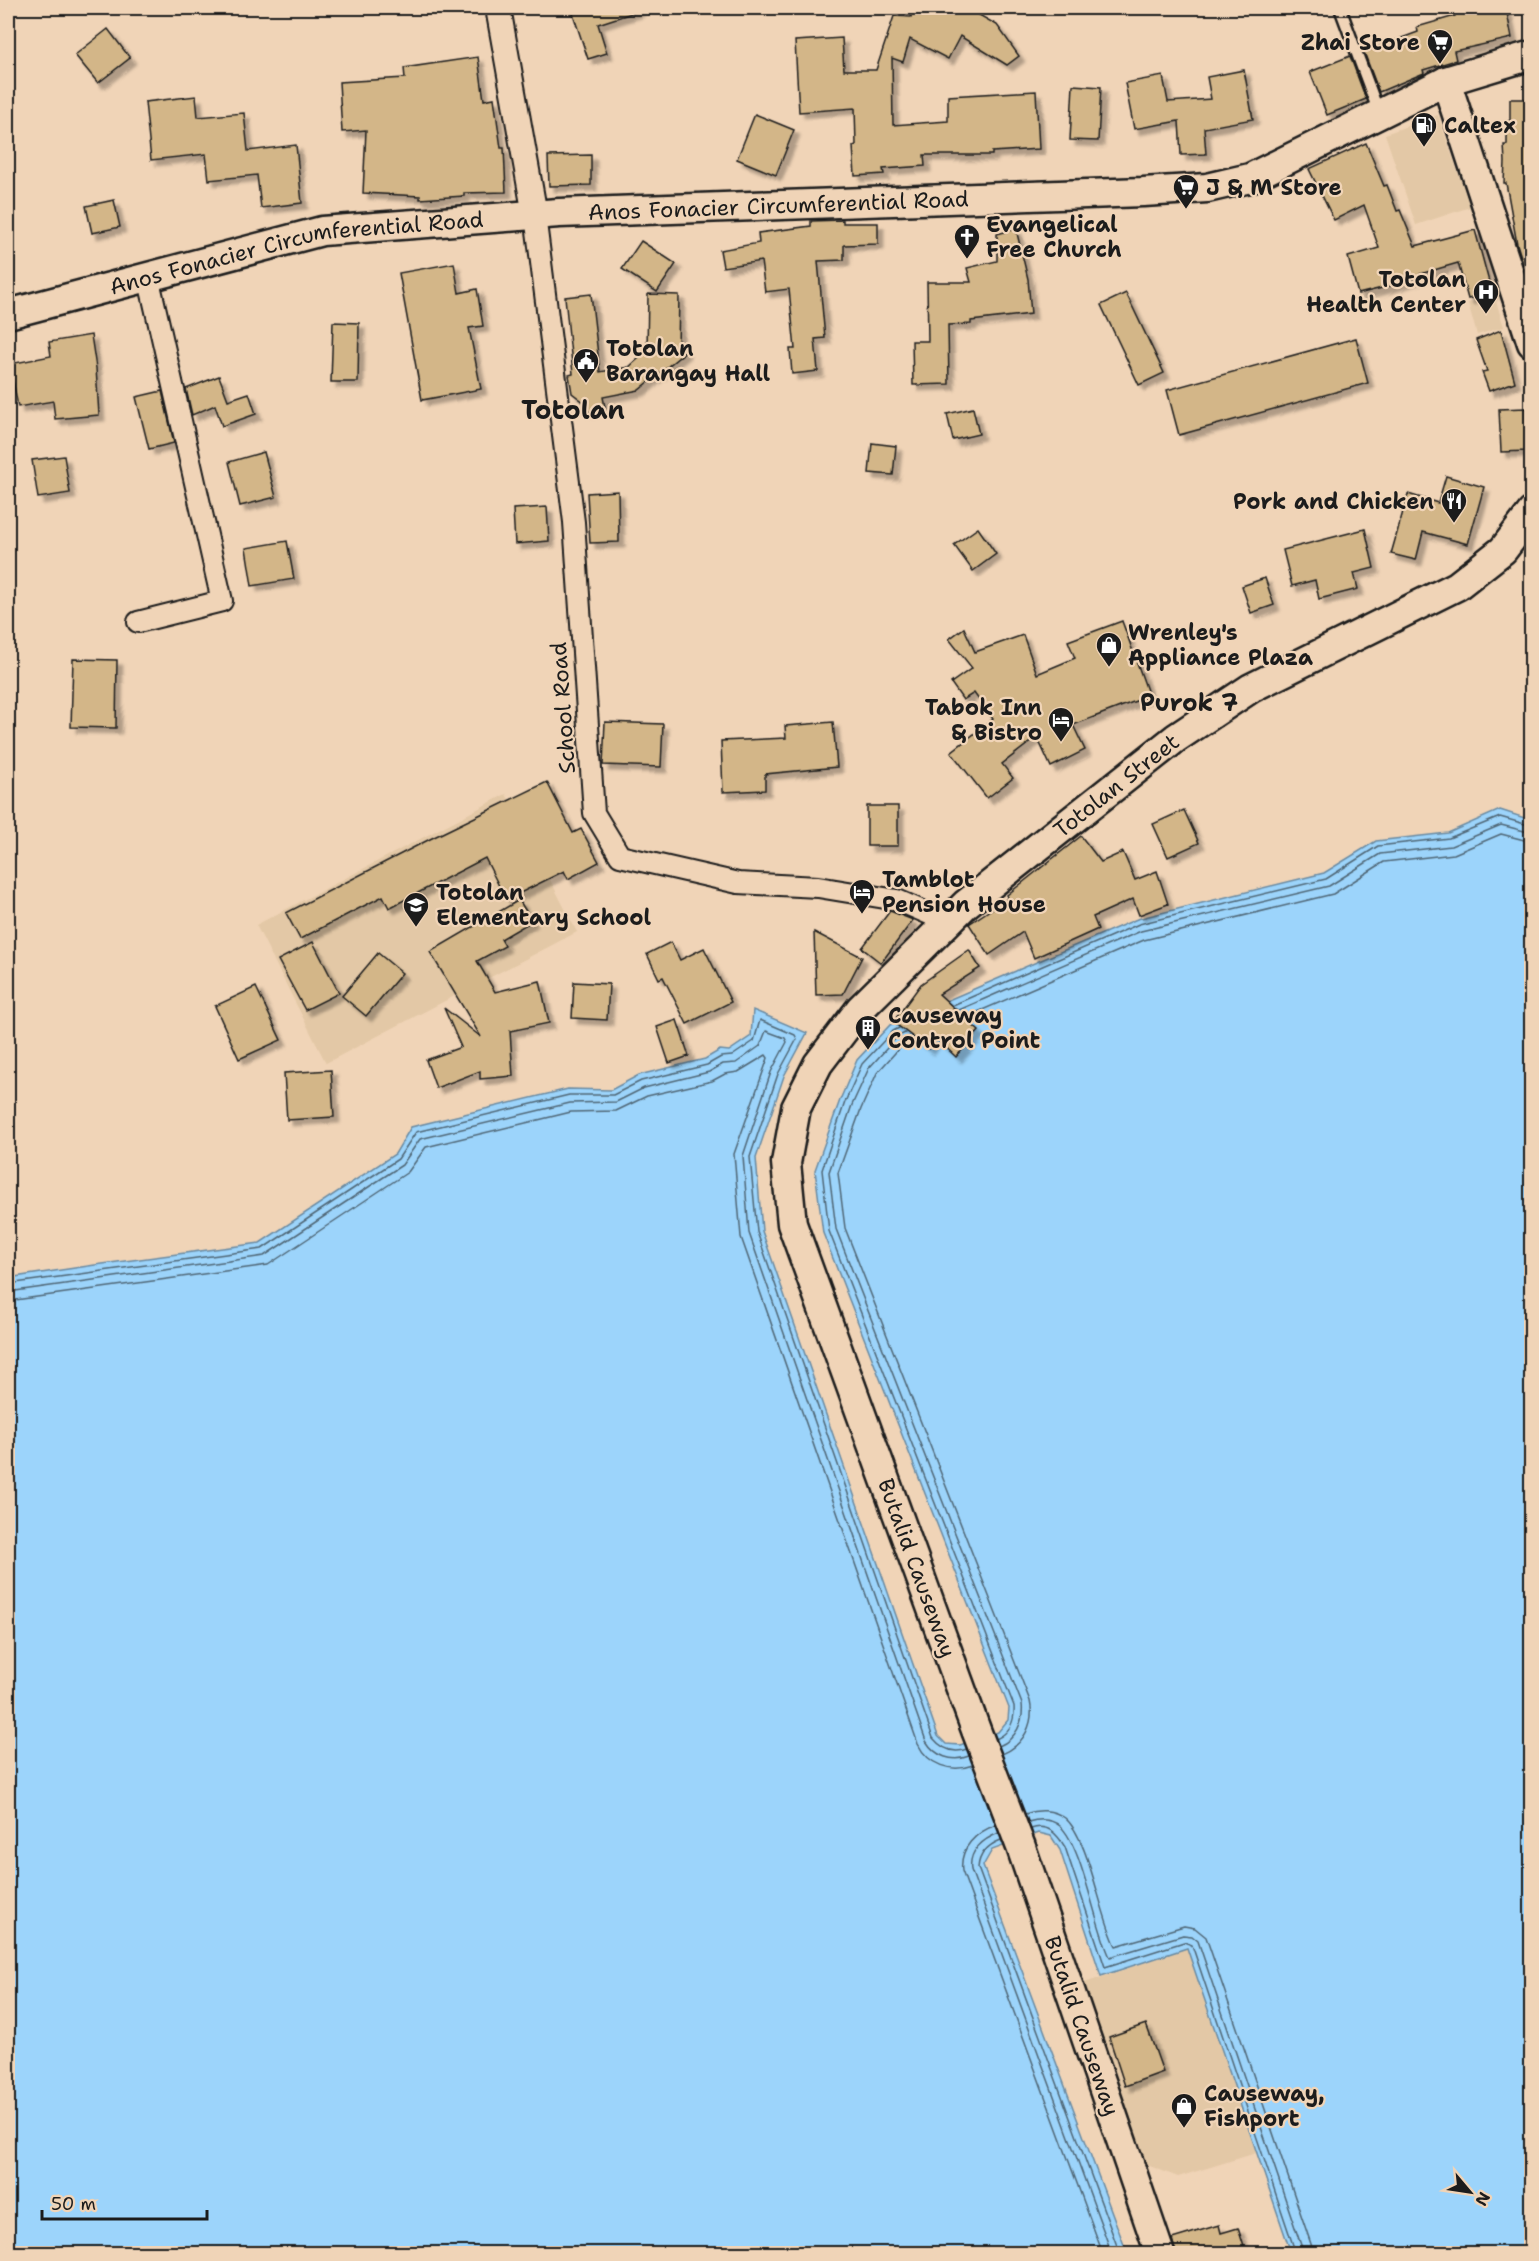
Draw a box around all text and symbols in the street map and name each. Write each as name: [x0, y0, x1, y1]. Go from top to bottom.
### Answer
supermarket icon: Zhai Store: [1425, 27, 1455, 65]
place label: Zhai Store: [1301, 28, 1420, 57]
fuel station icon: Caltex: [1409, 110, 1439, 148]
place label: Caltex: [1444, 111, 1516, 140]
supermarket icon: J & M Store: [1171, 172, 1201, 210]
place label: J & M Store: [1206, 173, 1342, 202]
street label: Anos Fonacier Circumferential Road: [587, 184, 969, 226]
street label: Anos Fonacier Circumferential Road: [106, 204, 484, 301]
place label: Evangelical Free Church: [986, 210, 1122, 264]
church icon: Evangelical Free Church: [952, 222, 982, 260]
place label: Totolan Health Center: [1306, 265, 1466, 319]
hospital icon: Totolan Health Center: [1471, 277, 1501, 315]
place label: Totolan Barangay Hall: [606, 334, 771, 388]
public building icon: Totolan Barangay Hall: [571, 346, 601, 384]
district label: Totolan: [521, 392, 625, 427]
restaurant icon: Pork and Chicken: [1439, 486, 1469, 524]
place label: Pork and Chicken: [1233, 487, 1434, 516]
place label: Wrenley's Appliance Plaza: [1128, 618, 1313, 672]
shop icon: Wrenley's Appliance Plaza: [1094, 630, 1124, 668]
street label: School Road: [544, 641, 582, 775]
district label: Purok 7: [1140, 687, 1238, 719]
place label: Tabok Inn & Bistro: [925, 693, 1042, 747]
hotel icon: Tabok Inn & Bistro: [1046, 705, 1076, 743]
street label: Totolan Street: [1047, 727, 1185, 844]
place label: Tamblot Pension House: [882, 865, 1046, 919]
hotel icon: Tamblot Pension House: [847, 877, 877, 915]
place label: Totolan Elementary School: [436, 878, 652, 932]
school or university icon: Totolan Elementary School: [401, 890, 431, 928]
place label: Causeway Control Point: [888, 1001, 1040, 1055]
building icon: Causeway Control Point: [853, 1013, 883, 1051]
street label: Butalid Causeway: [871, 1474, 963, 1662]
street label: Butalid Causeway: [1038, 1932, 1126, 2120]
place label: Causeway, Fishport: [1204, 2079, 1325, 2133]
shop icon: Causeway, Fishport: [1169, 2091, 1199, 2129]
north arrow: [1440, 2162, 1500, 2222]
scale bar: [42, 2183, 207, 2221]
text: N: [1470, 2188, 1495, 2210]
text: 50 m: [51, 2192, 96, 2216]

